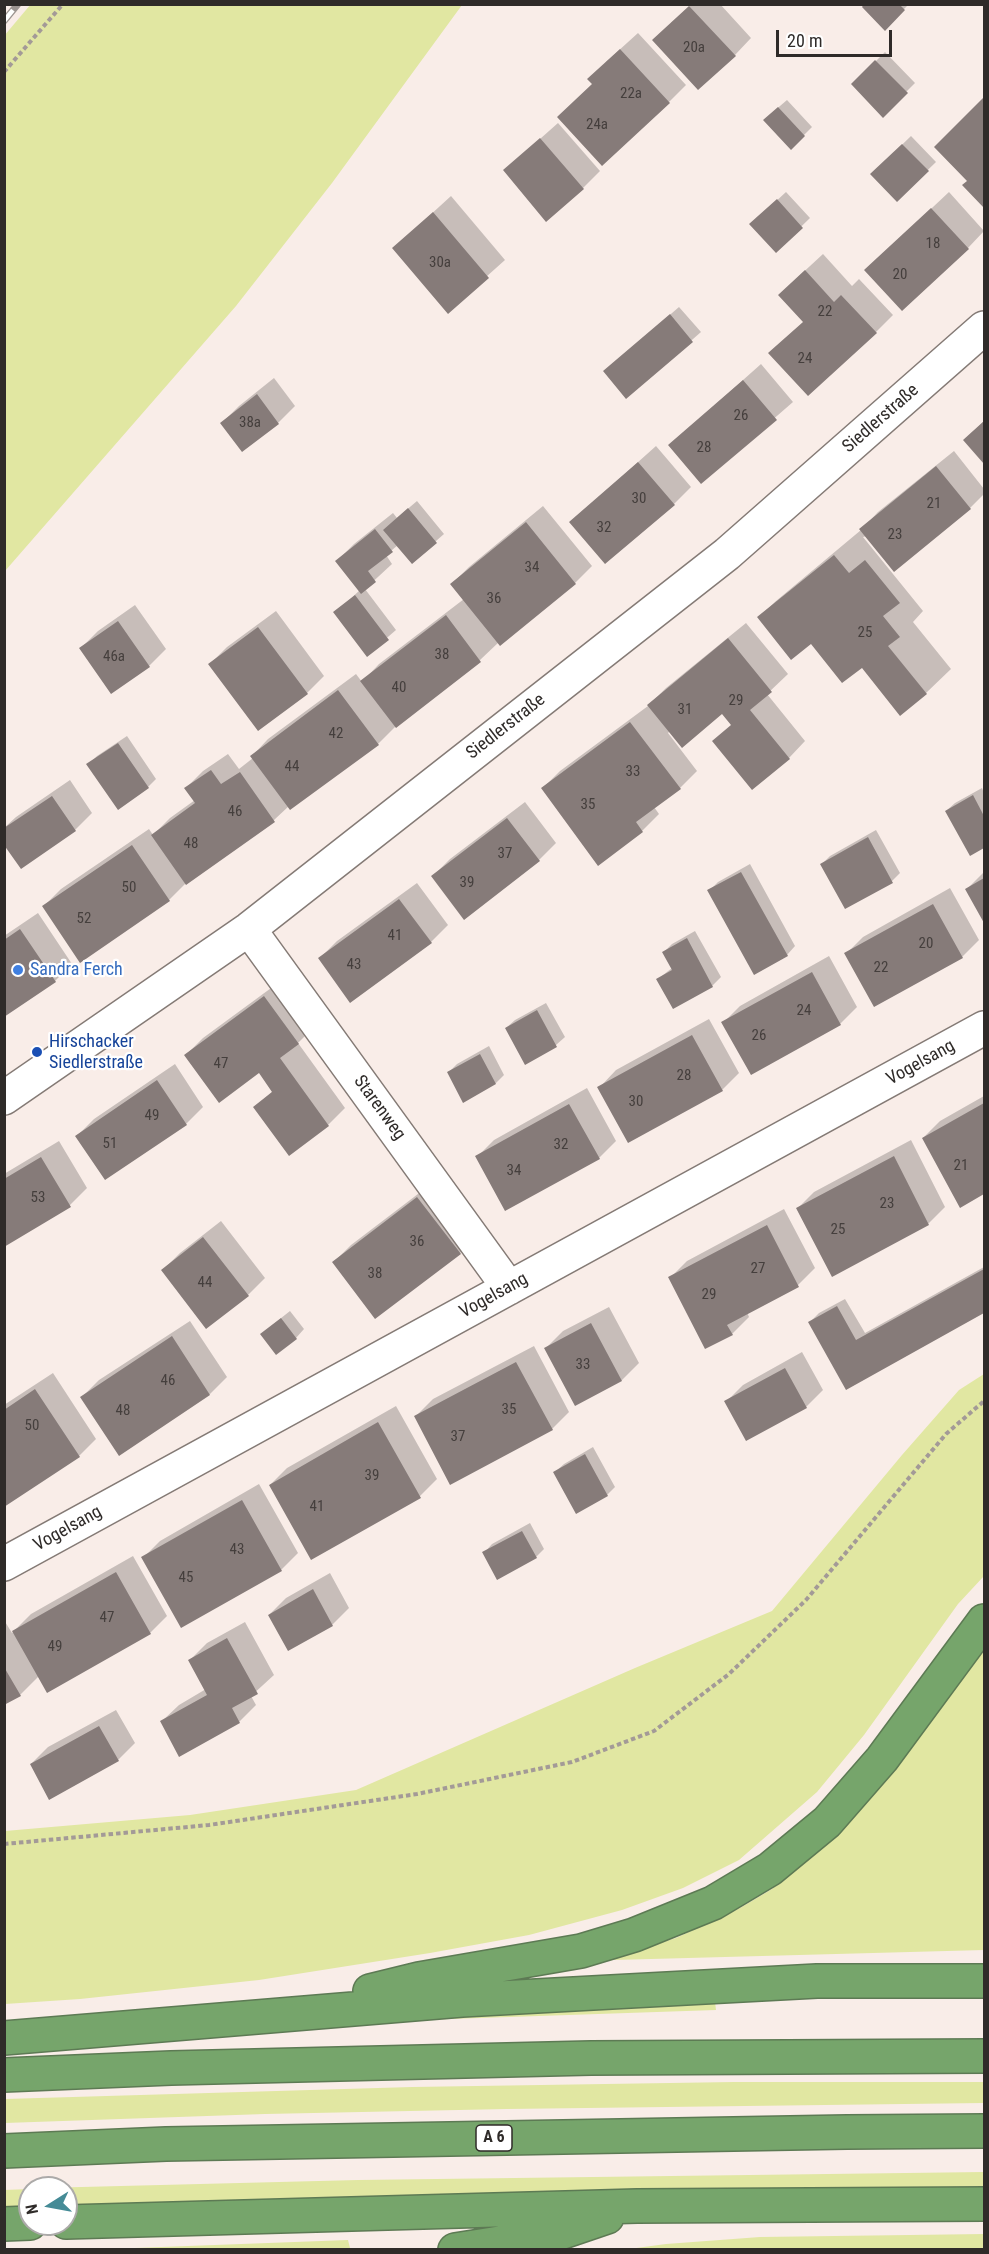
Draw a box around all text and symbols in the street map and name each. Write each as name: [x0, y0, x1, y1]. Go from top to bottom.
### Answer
scale bar: [779, 18, 894, 56]
text: 20 m: [787, 30, 822, 51]
house number: 20a: [683, 39, 705, 57]
house number: 22a: [620, 85, 642, 103]
house number: 24a: [586, 116, 608, 134]
house number: 18: [926, 235, 940, 253]
house number: 30a: [429, 254, 451, 272]
house number: 20: [893, 266, 907, 284]
house number: 22: [818, 303, 832, 321]
house number: 24: [798, 350, 812, 368]
street label: Siedlerstraße: [838, 380, 924, 458]
house number: 26: [734, 407, 748, 425]
house number: 38a: [239, 414, 261, 432]
house number: 28: [697, 439, 711, 457]
house number: 30: [632, 490, 646, 508]
house number: 21: [927, 495, 941, 513]
house number: 32: [597, 519, 611, 537]
house number: 23: [888, 526, 902, 544]
house number: 34: [525, 559, 539, 577]
house number: 36: [487, 590, 501, 608]
house number: 25: [858, 624, 872, 642]
house number: 38: [435, 646, 449, 664]
house number: 46a: [103, 648, 125, 666]
house number: 40: [392, 679, 406, 697]
street label: Siedlerstraße: [462, 690, 550, 764]
house number: 29: [729, 692, 743, 710]
house number: 31: [678, 701, 692, 719]
house number: 42: [329, 725, 343, 743]
house number: 44: [285, 758, 299, 776]
house number: 33: [626, 763, 640, 781]
house number: 35: [581, 796, 595, 814]
house number: 46: [228, 803, 242, 821]
house number: 48: [184, 835, 198, 853]
house number: 37: [498, 845, 512, 863]
house number: 39: [460, 874, 474, 892]
house number: 50: [122, 879, 136, 897]
house number: 52: [77, 910, 91, 928]
house number: 41: [388, 927, 402, 945]
house number: 20: [919, 935, 933, 953]
house number: 43: [347, 956, 361, 974]
place label: Sandra Ferch: [30, 959, 123, 981]
house number: 22: [874, 959, 888, 977]
marker: Sandra Ferch: [11, 963, 25, 977]
house number: 24: [797, 1002, 811, 1020]
house number: 26: [752, 1027, 766, 1045]
place label: Hirschacker Siedlerstraße: [49, 1031, 143, 1074]
street label: Vogelsang: [883, 1035, 959, 1091]
marker: Hirschacker Siedlerstraße: [30, 1045, 44, 1059]
house number: 47: [214, 1055, 228, 1073]
house number: 28: [677, 1067, 691, 1085]
street label: Starenweg: [348, 1071, 410, 1145]
house number: 30: [629, 1093, 643, 1111]
house number: 49: [145, 1107, 159, 1125]
house number: 51: [103, 1135, 117, 1153]
house number: 32: [554, 1136, 568, 1154]
house number: 21: [954, 1157, 968, 1175]
house number: 34: [507, 1162, 521, 1180]
house number: 53: [31, 1189, 45, 1207]
house number: 23: [880, 1195, 894, 1213]
house number: 25: [831, 1221, 845, 1239]
house number: 36: [410, 1233, 424, 1251]
house number: 27: [751, 1260, 765, 1278]
house number: 38: [368, 1265, 382, 1283]
street label: Vogelsang: [456, 1268, 532, 1324]
house number: 44: [198, 1274, 212, 1292]
house number: 29: [702, 1286, 716, 1304]
house number: 33: [576, 1356, 590, 1374]
house number: 46: [161, 1372, 175, 1390]
house number: 35: [502, 1401, 516, 1419]
house number: 48: [116, 1402, 130, 1420]
house number: 50: [25, 1417, 39, 1435]
house number: 37: [451, 1428, 465, 1446]
house number: 39: [365, 1467, 379, 1485]
house number: 41: [310, 1498, 324, 1516]
street label: Vogelsang: [30, 1501, 106, 1557]
house number: 43: [230, 1541, 244, 1559]
house number: 45: [179, 1569, 193, 1587]
house number: 47: [100, 1609, 114, 1627]
house number: 49: [48, 1638, 62, 1656]
road number: A 6: [476, 2125, 512, 2151]
north arrow: [18, 2176, 78, 2236]
text: N: [22, 2203, 42, 2216]

